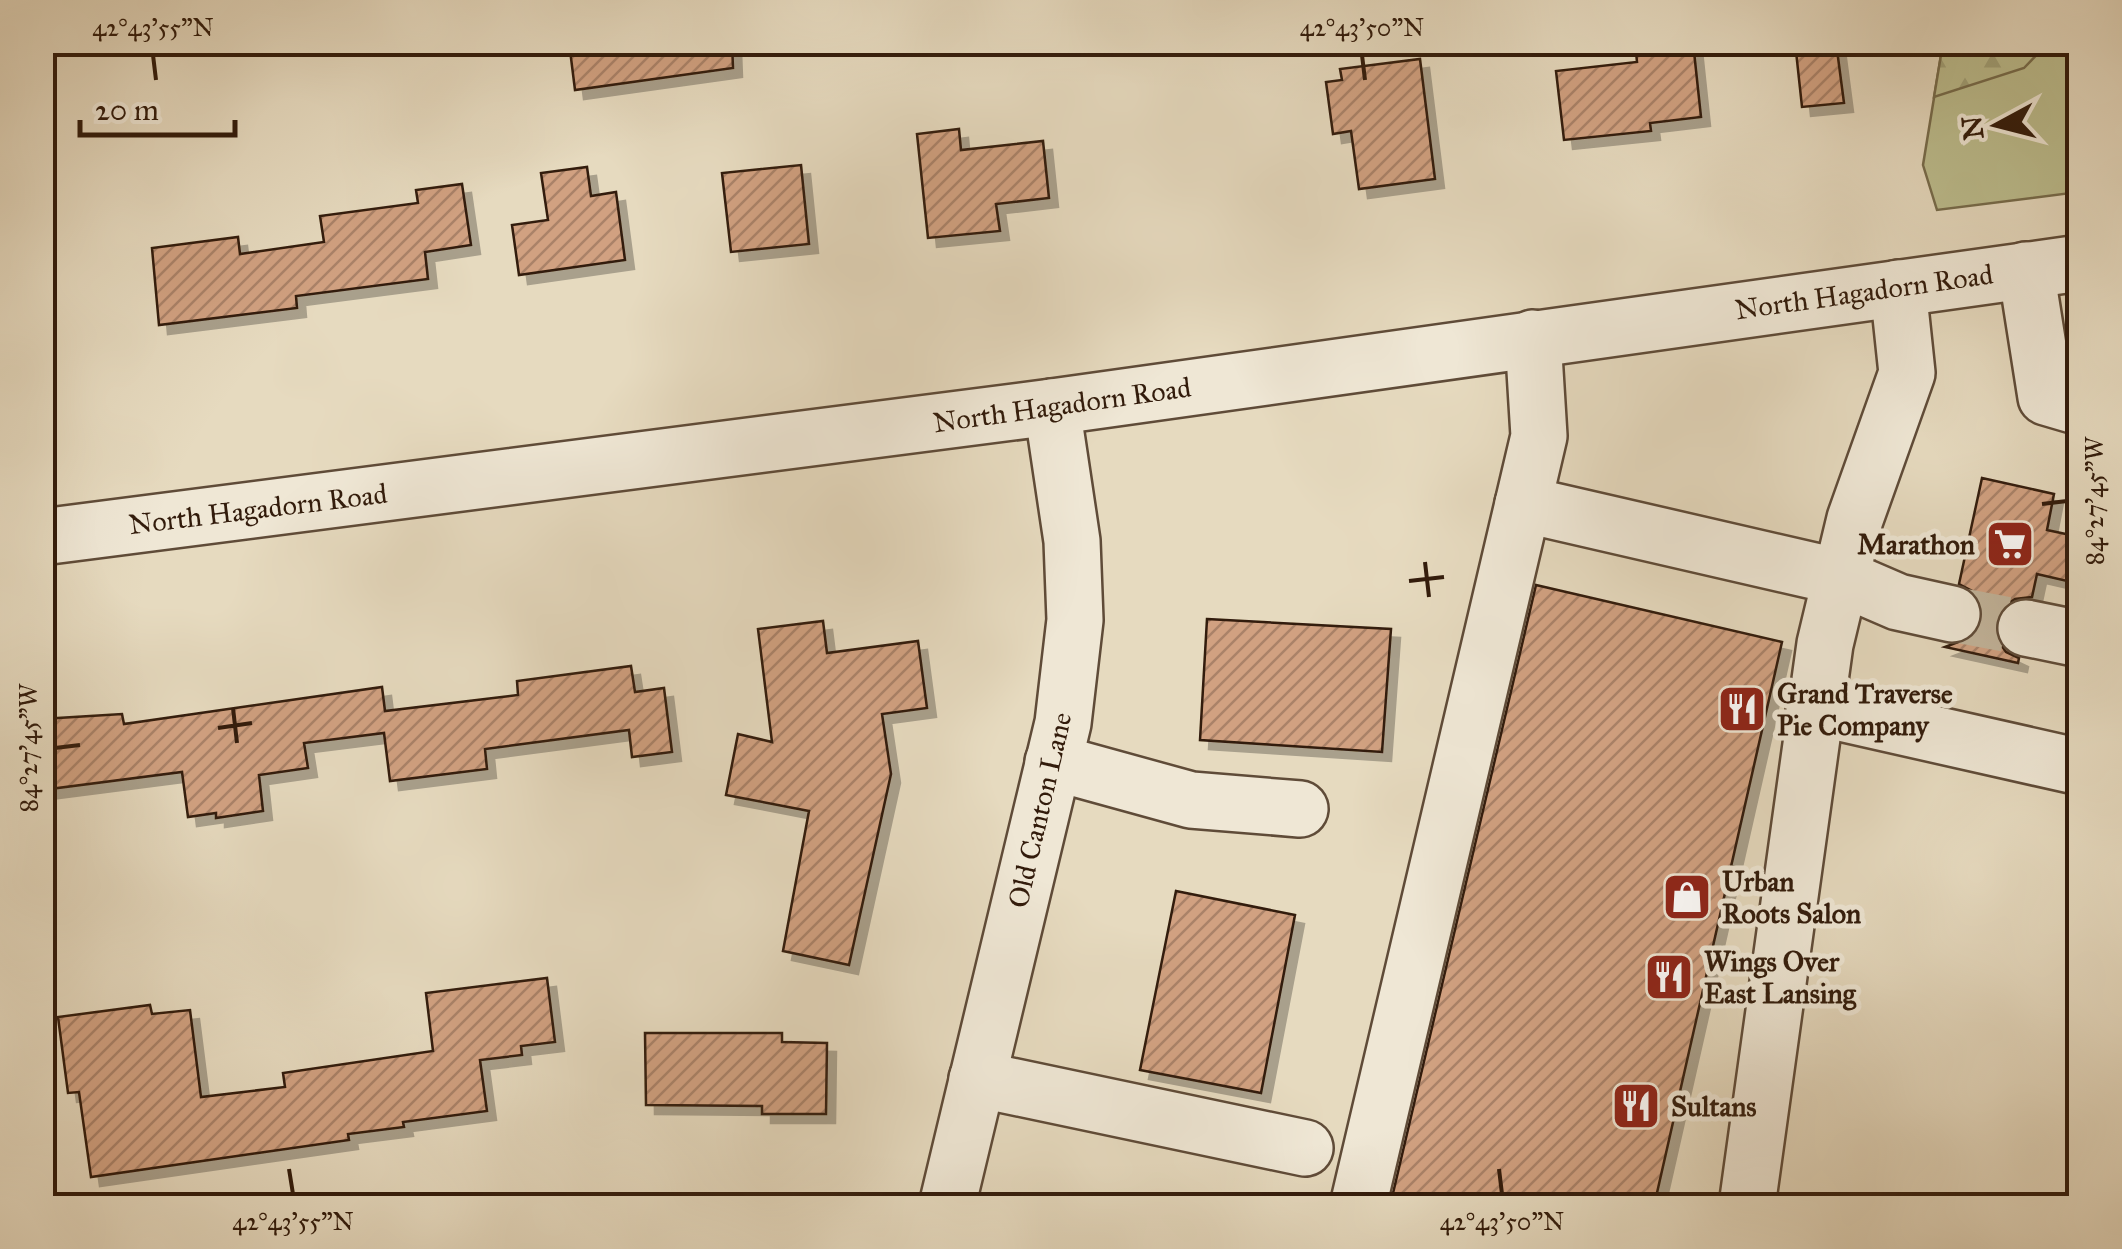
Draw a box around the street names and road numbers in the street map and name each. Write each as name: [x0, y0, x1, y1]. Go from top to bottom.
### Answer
street label: North Hagadorn Road: [1733, 257, 1995, 327]
street label: North Hagadorn Road: [931, 370, 1193, 440]
street label: North Hagadorn Road: [127, 476, 389, 542]
street label: Old Canton Lane: [1000, 709, 1080, 911]

